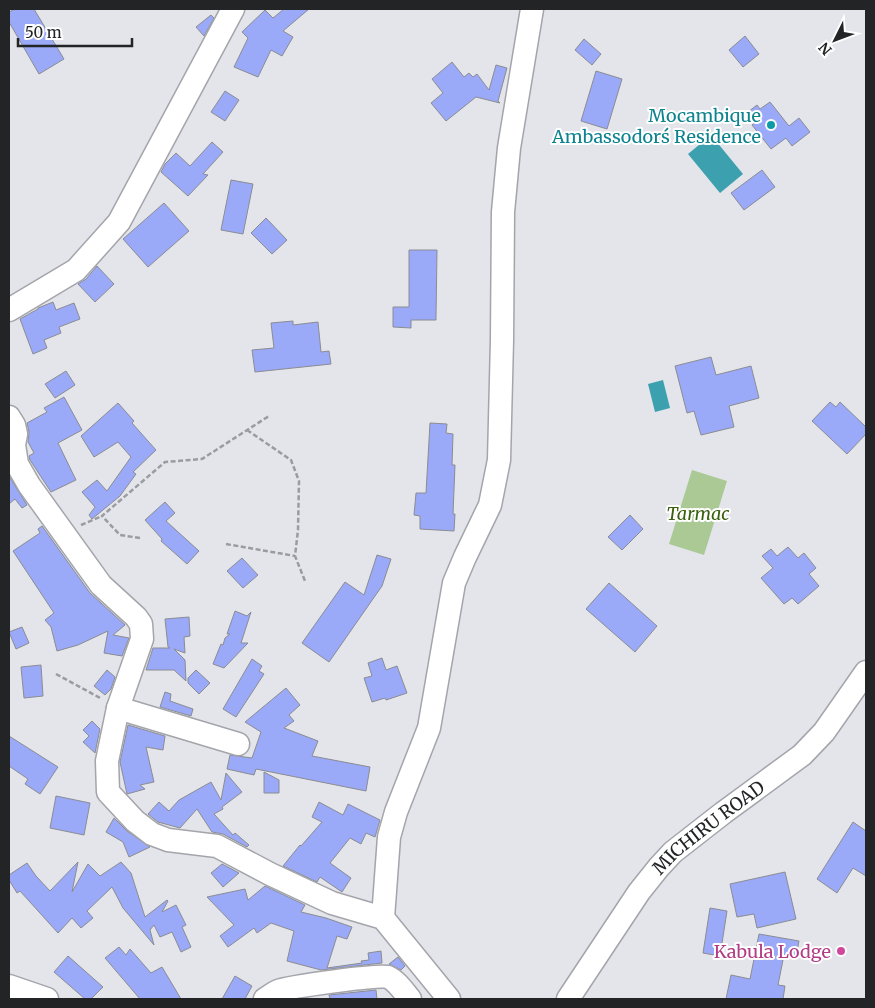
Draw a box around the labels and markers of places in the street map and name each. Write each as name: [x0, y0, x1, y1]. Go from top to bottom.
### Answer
place label: Mocambique Ambassodorś Residence: [551, 104, 761, 148]
marker: Mocambique Ambassodorś Residence: [765, 119, 777, 131]
place label: Kabula Lodge: [714, 940, 831, 963]
marker: Kabula Lodge: [835, 945, 847, 957]

